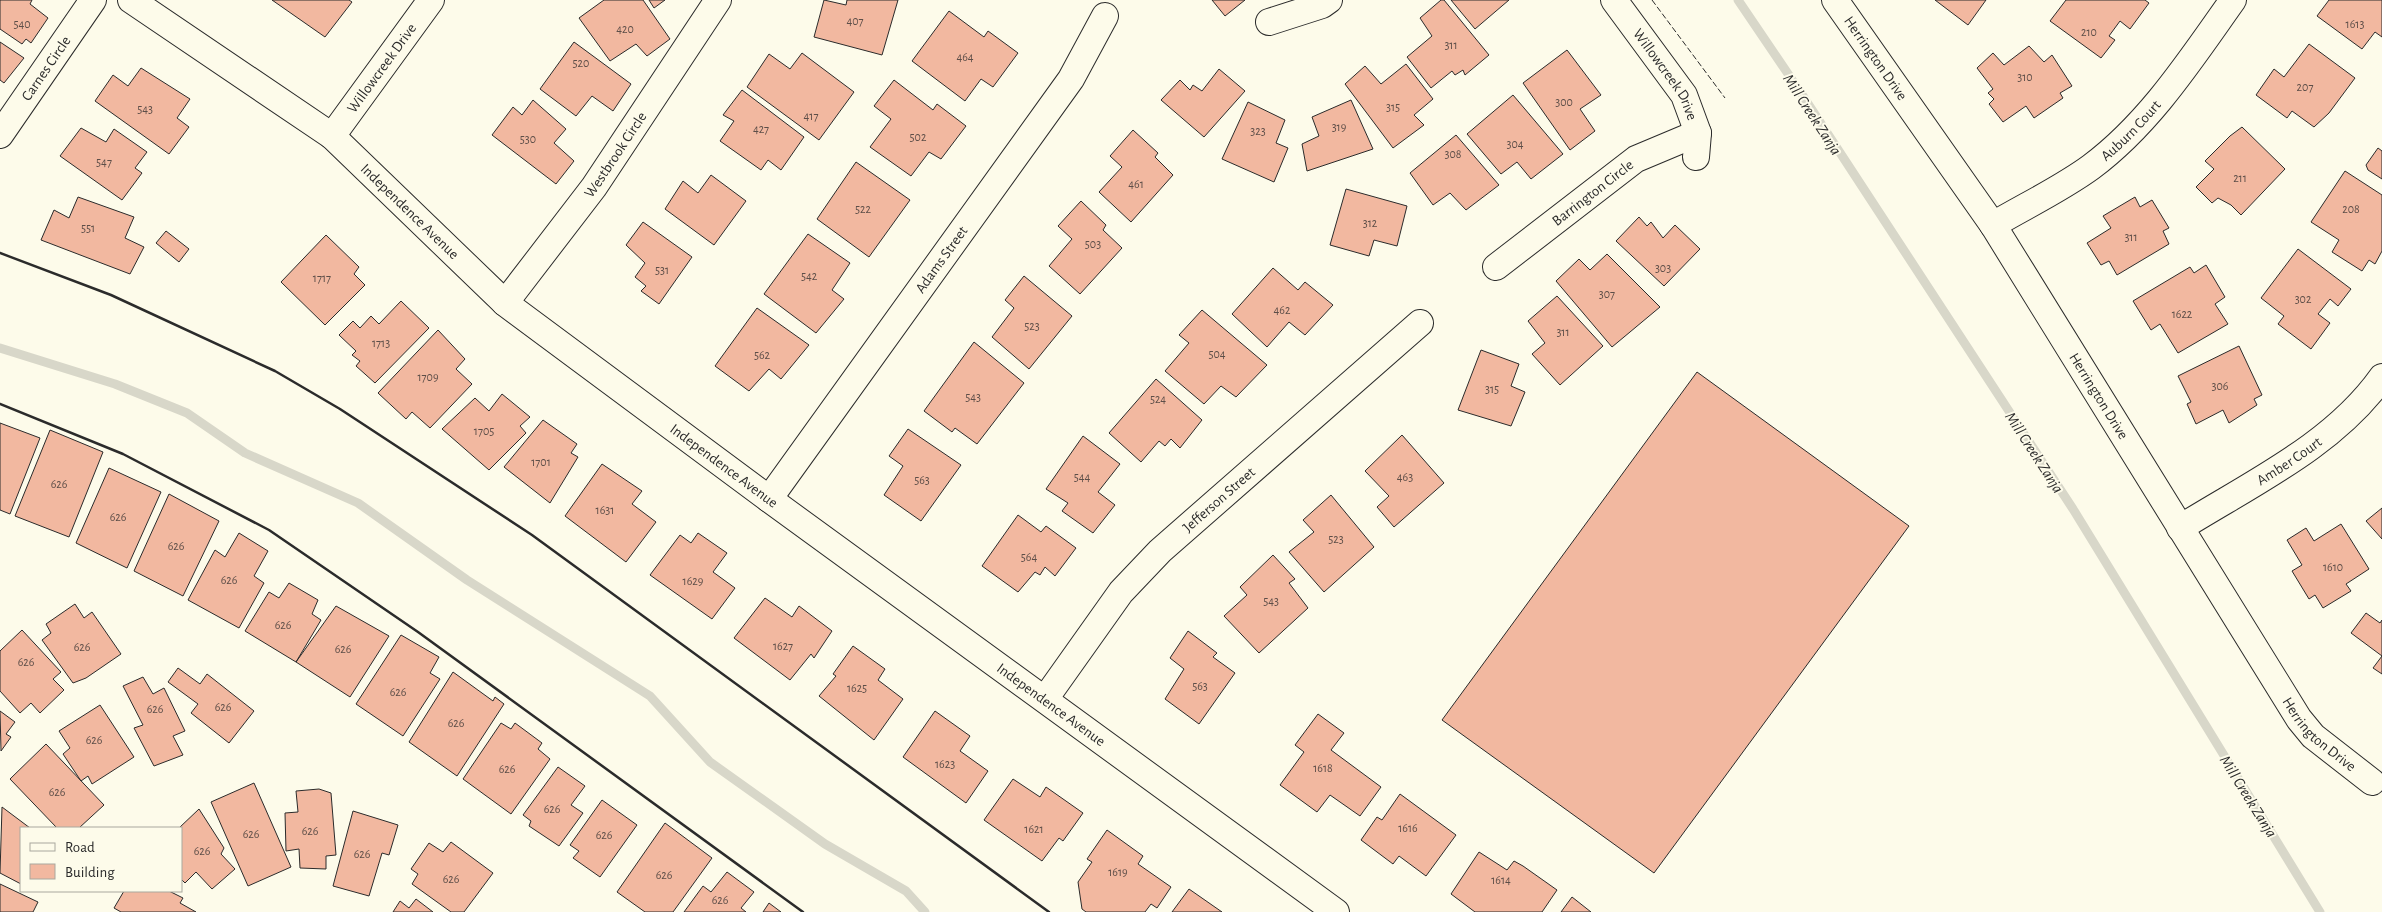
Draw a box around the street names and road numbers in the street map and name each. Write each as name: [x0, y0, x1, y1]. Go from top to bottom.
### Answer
street label: Herrington Drive: [1841, 14, 1910, 103]
street label: Willowcreek Drive: [344, 21, 419, 116]
street label: Willowcreek Drive: [1630, 26, 1700, 122]
street label: Carnes Circle: [19, 33, 74, 104]
street label: Auburn Court: [2098, 98, 2164, 164]
street label: Westbrook Circle: [582, 109, 650, 200]
street label: Barrington Circle: [1550, 157, 1636, 229]
street label: Independence Avenue: [358, 161, 462, 262]
street label: Adams Street: [913, 223, 971, 296]
street label: Herrington Drive: [2066, 350, 2131, 442]
street label: Independence Avenue: [667, 421, 781, 511]
street label: Amber Court: [2254, 434, 2325, 488]
street label: Jefferson Street: [1180, 464, 1258, 535]
street label: Independence Avenue: [994, 661, 1108, 749]
street label: Herrington Drive: [2279, 695, 2359, 774]

